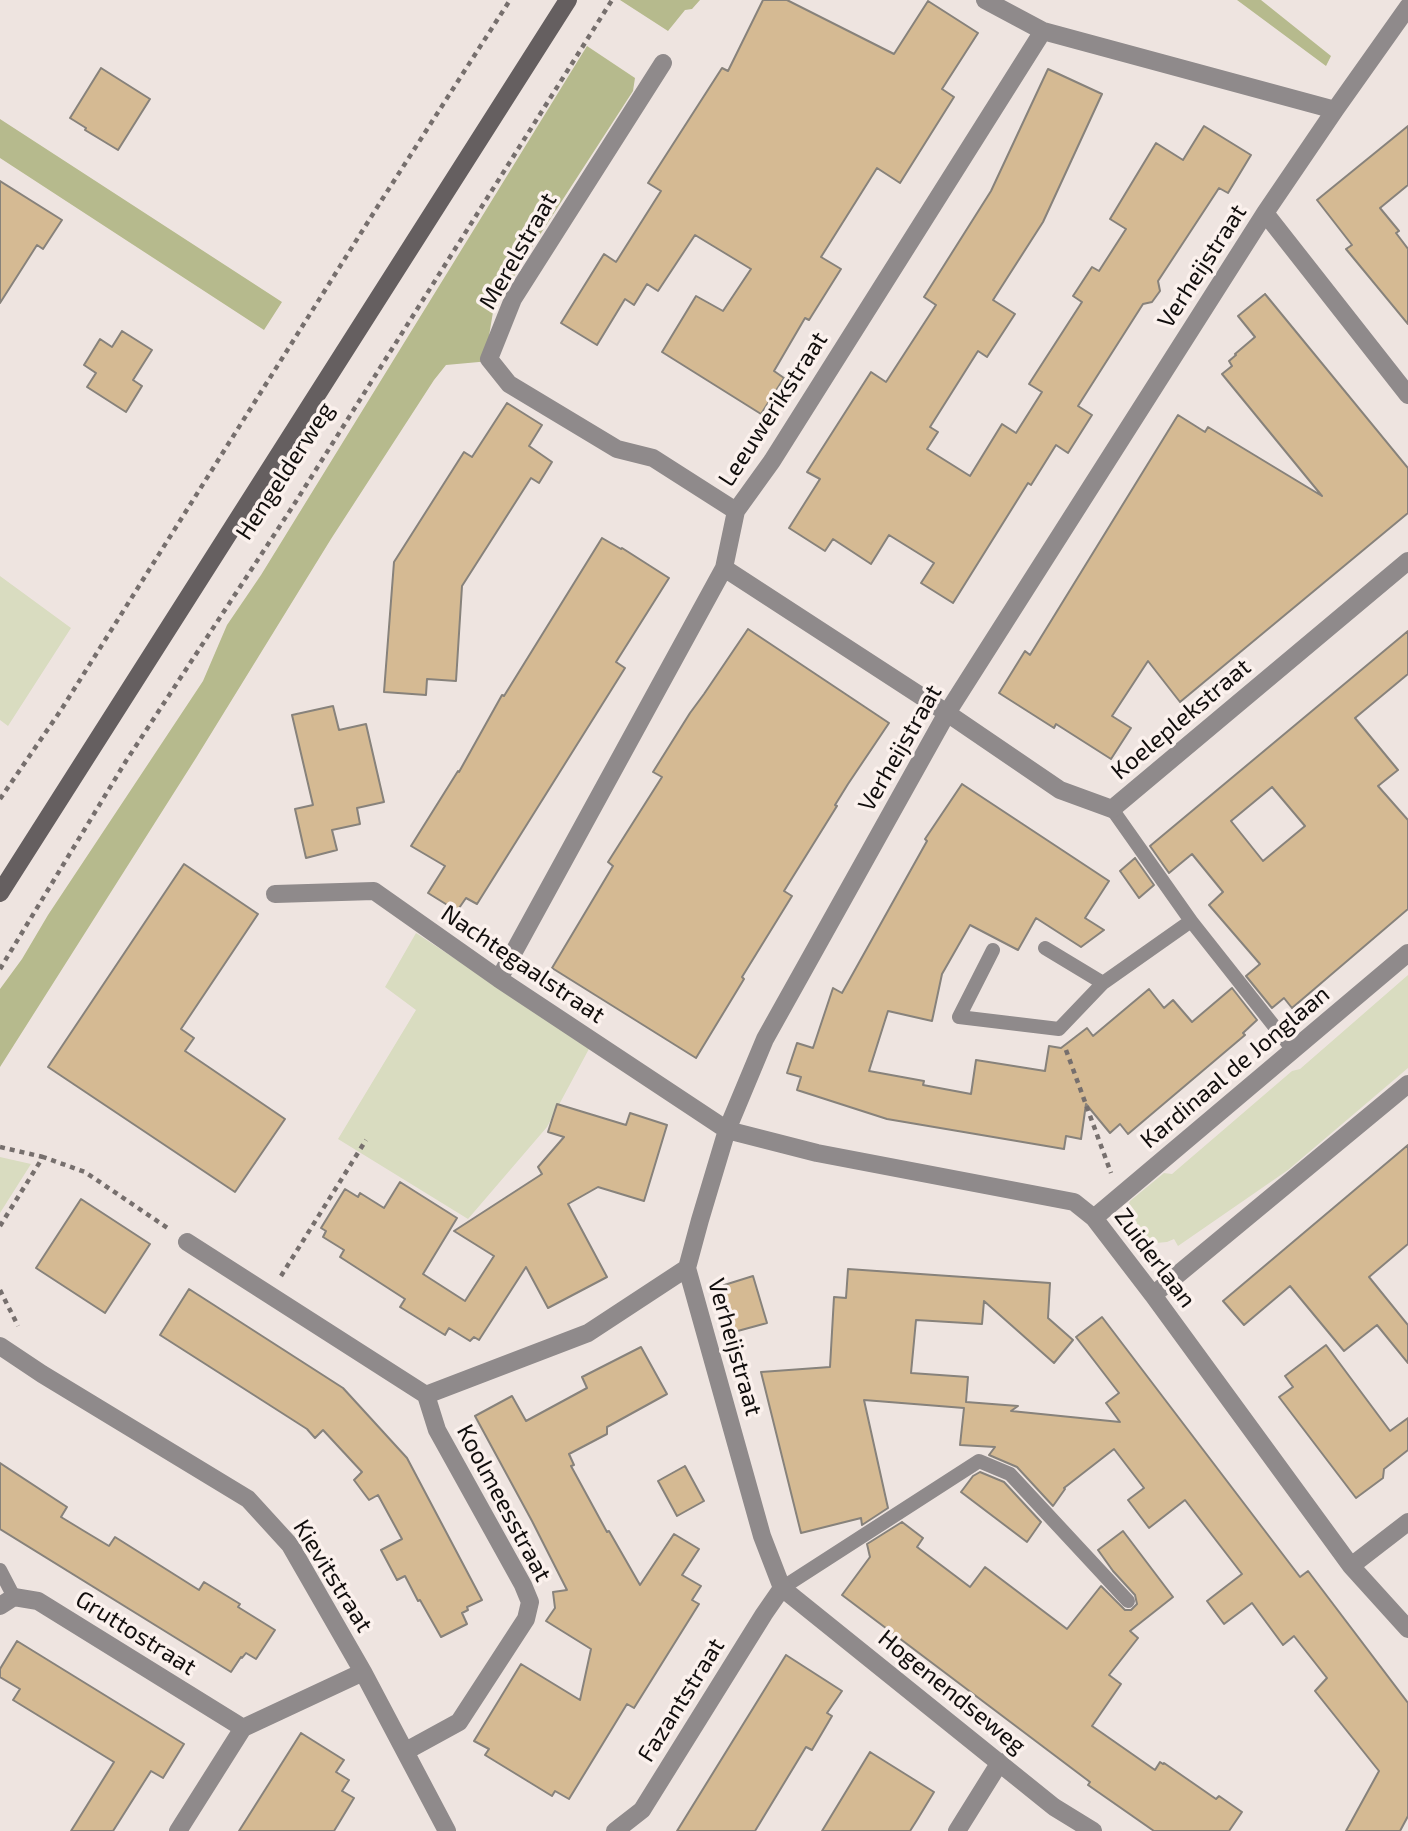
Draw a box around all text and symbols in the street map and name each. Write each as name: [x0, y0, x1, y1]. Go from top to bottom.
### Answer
street label: Merelstraat: [473, 188, 563, 314]
street label: Verheijstraat: [1151, 199, 1253, 333]
street label: Leeuwerikstraat: [712, 326, 834, 492]
street label: Hengelderweg: [230, 397, 340, 545]
street label: Koeleplekstraat: [1105, 652, 1257, 786]
street label: Verheijstraat: [852, 680, 948, 816]
street label: Nachtegaalstraat: [436, 899, 610, 1029]
street label: Kardinaal de Jonglaan: [1135, 980, 1335, 1154]
street label: Zuiderlaan: [1108, 1203, 1202, 1313]
street label: Verheijstraat: [702, 1275, 768, 1419]
street label: Koolmeesstraat: [451, 1420, 557, 1586]
street label: Kievitstraat: [287, 1514, 379, 1638]
street label: Gruttostraat: [70, 1585, 202, 1681]
street label: Hogenendseweg: [872, 1624, 1032, 1760]
street label: Fazantstraat: [632, 1633, 730, 1767]

